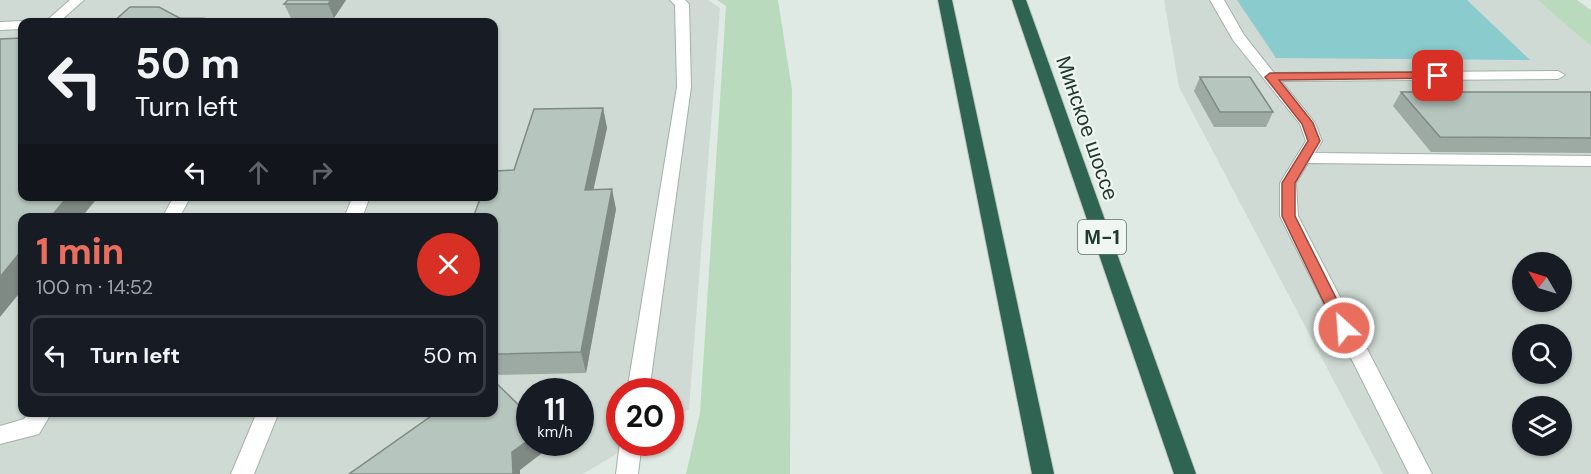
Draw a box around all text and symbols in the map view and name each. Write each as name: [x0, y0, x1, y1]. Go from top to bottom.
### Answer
text: 50 m: [135, 36, 240, 91]
icon: left: [36, 42, 114, 120]
pin: [1412, 50, 1463, 101]
street label: Минское шоссе: [1049, 52, 1125, 204]
icon: arrive: [1421, 59, 1454, 92]
text: Turn left: [135, 89, 238, 124]
icon: left: [179, 156, 212, 189]
icon: ahead: [242, 156, 275, 189]
icon: right: [305, 156, 338, 189]
road number: М-1: [1078, 220, 1126, 254]
text: 1 min: [36, 228, 124, 275]
button: close: [417, 233, 480, 296]
north arrow: [1512, 252, 1572, 312]
map controls: [1512, 252, 1572, 456]
text: 100 m · 14:52: [36, 274, 153, 300]
position arrow: [1312, 296, 1376, 360]
button: search: [1512, 324, 1572, 384]
icon: left: [39, 339, 72, 372]
text: Turn left: [90, 341, 180, 370]
text: 50 m: [423, 341, 477, 370]
speed limit sign: 20: [606, 378, 684, 456]
text: 11: [544, 390, 566, 429]
button: layers: [1512, 396, 1572, 456]
text: km/h: [537, 422, 573, 442]

